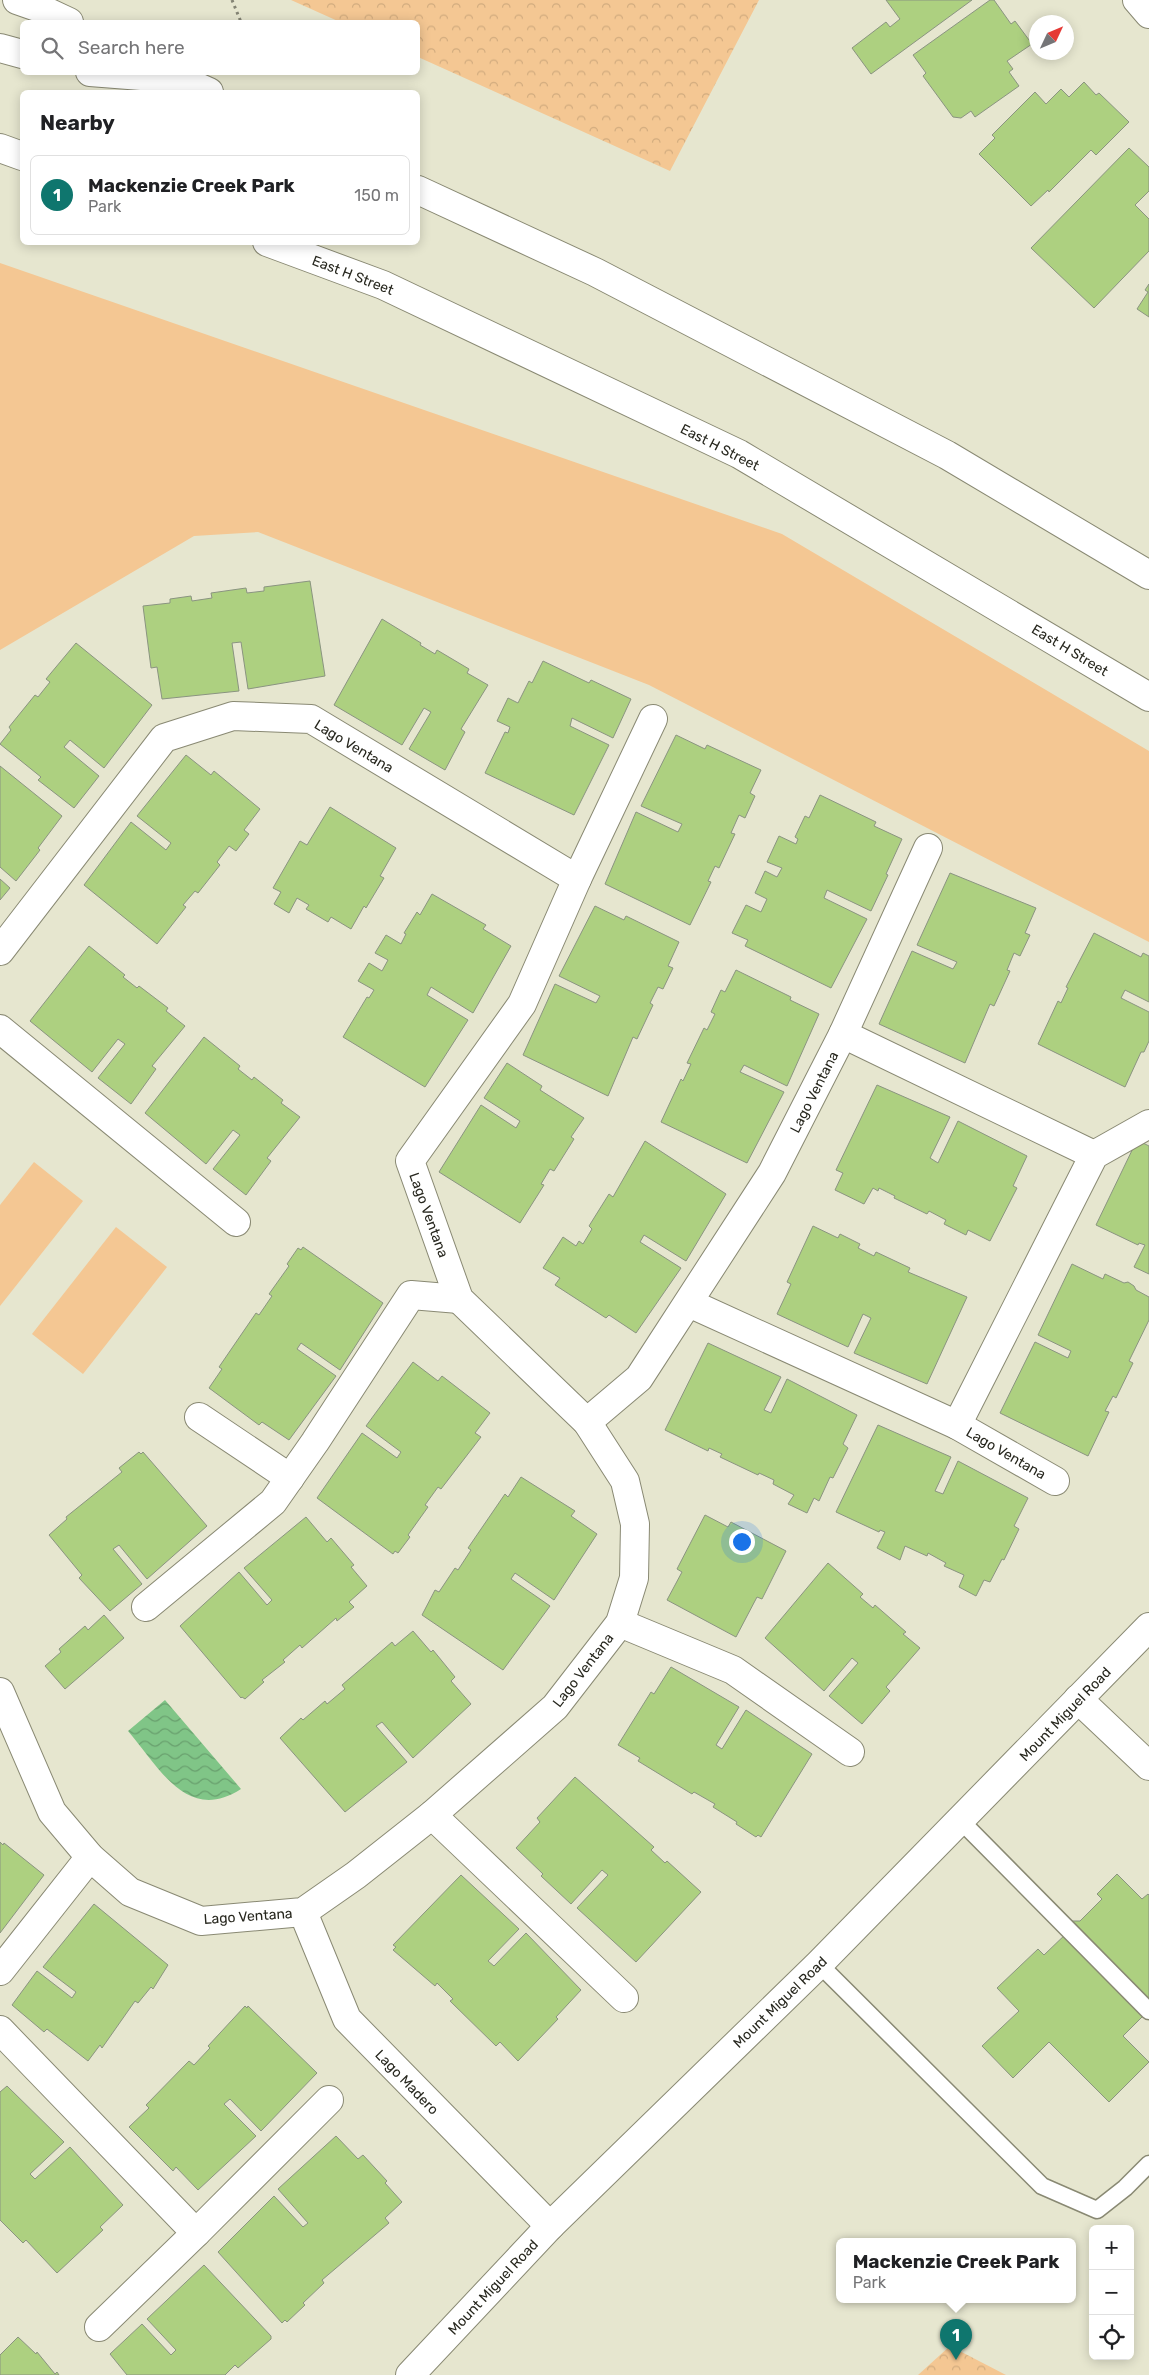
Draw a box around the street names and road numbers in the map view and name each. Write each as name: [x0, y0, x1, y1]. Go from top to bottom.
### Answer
street label: East H Street: [310, 252, 397, 299]
street label: East H Street: [678, 420, 762, 475]
street label: East H Street: [1028, 621, 1111, 680]
street label: Lago Ventana: [311, 716, 396, 777]
street label: Lago Ventana: [787, 1049, 842, 1136]
street label: Lago Ventana: [405, 1170, 452, 1260]
street label: Lago Ventana: [963, 1424, 1049, 1483]
street label: Lago Ventana: [549, 1630, 618, 1711]
street label: Mount Miguel Road: [1016, 1664, 1115, 1765]
street label: Lago Ventana: [203, 1905, 293, 1928]
street label: Mount Miguel Road: [730, 1953, 831, 2052]
street label: Lago Madero: [371, 2046, 442, 2118]
street label: Mount Miguel Road: [445, 2236, 542, 2338]

